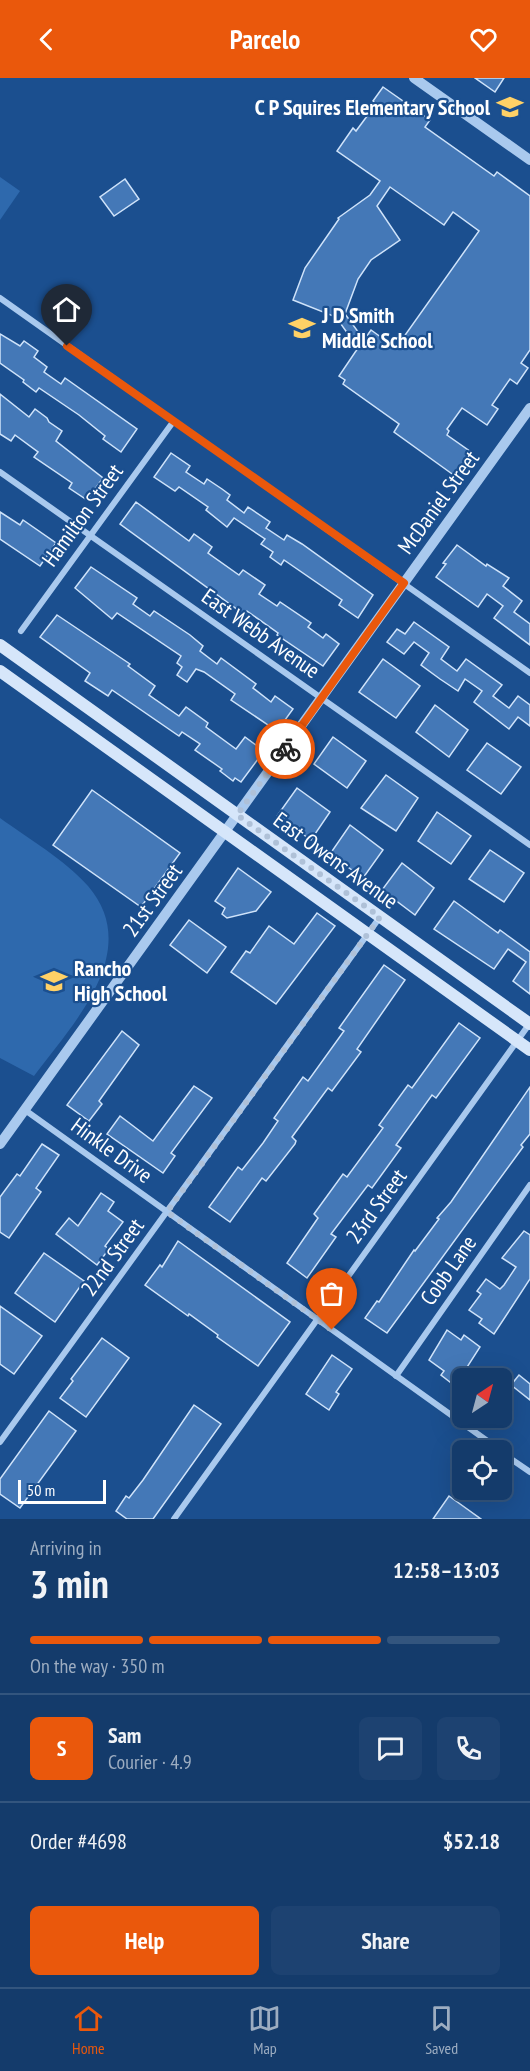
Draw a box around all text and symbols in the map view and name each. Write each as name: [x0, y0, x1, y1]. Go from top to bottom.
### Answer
text: Parcelo: [230, 22, 300, 56]
icon: back: [30, 23, 63, 56]
icon: heart: [467, 23, 500, 56]
school or university icon: C P Squires Elementary School: [495, 92, 525, 122]
place label: C P Squires Elementary School: [255, 93, 491, 121]
pin: [41, 284, 92, 346]
icon: home: [50, 293, 83, 326]
place label: J D Smith Middle School: [321, 301, 433, 354]
school or university icon: J D Smith Middle School: [287, 313, 317, 343]
street label: McDaniel Street: [391, 445, 485, 559]
street label: Hamilton Street: [35, 458, 129, 572]
street label: East Webb Avenue: [196, 582, 326, 684]
courier: [255, 719, 315, 779]
icon: bike: [269, 733, 302, 766]
street label: East Owens Avenue: [268, 805, 404, 915]
street label: 21st Street: [116, 858, 188, 942]
place label: Rancho High School: [74, 954, 168, 1007]
school or university icon: Rancho High School: [39, 966, 69, 996]
street label: Hinkle Drive: [66, 1111, 158, 1189]
street label: 23rd Street: [340, 1163, 412, 1249]
street label: 22nd Street: [74, 1213, 150, 1301]
street label: Cobb Lane: [414, 1230, 482, 1310]
pin: [306, 1268, 357, 1330]
icon: bag: [315, 1277, 348, 1310]
north arrow: [452, 1368, 512, 1428]
map controls: [452, 1368, 512, 1500]
button: locate: [452, 1440, 512, 1500]
scale bar: [18, 1477, 106, 1504]
text: 50 m: [27, 1480, 55, 1500]
text: Arriving in: [30, 1535, 102, 1561]
text: 12:58–13:03: [393, 1556, 500, 1584]
text: 3 min: [30, 1558, 109, 1609]
text: On the way · 350 m: [30, 1653, 165, 1679]
button: chat: [359, 1717, 422, 1780]
button: phone: [437, 1717, 500, 1780]
text: Sam: [108, 1721, 141, 1749]
text: S: [57, 1734, 66, 1762]
text: Courier · 4.9: [108, 1749, 192, 1775]
text: Order #4698: [30, 1827, 127, 1855]
text: $52.18: [443, 1827, 500, 1855]
button: Help: [30, 1906, 259, 1975]
button: Share: [271, 1906, 500, 1975]
tab: Home: [72, 2002, 105, 2058]
tab: Map: [248, 2002, 281, 2058]
tab: Saved: [425, 2002, 458, 2058]

